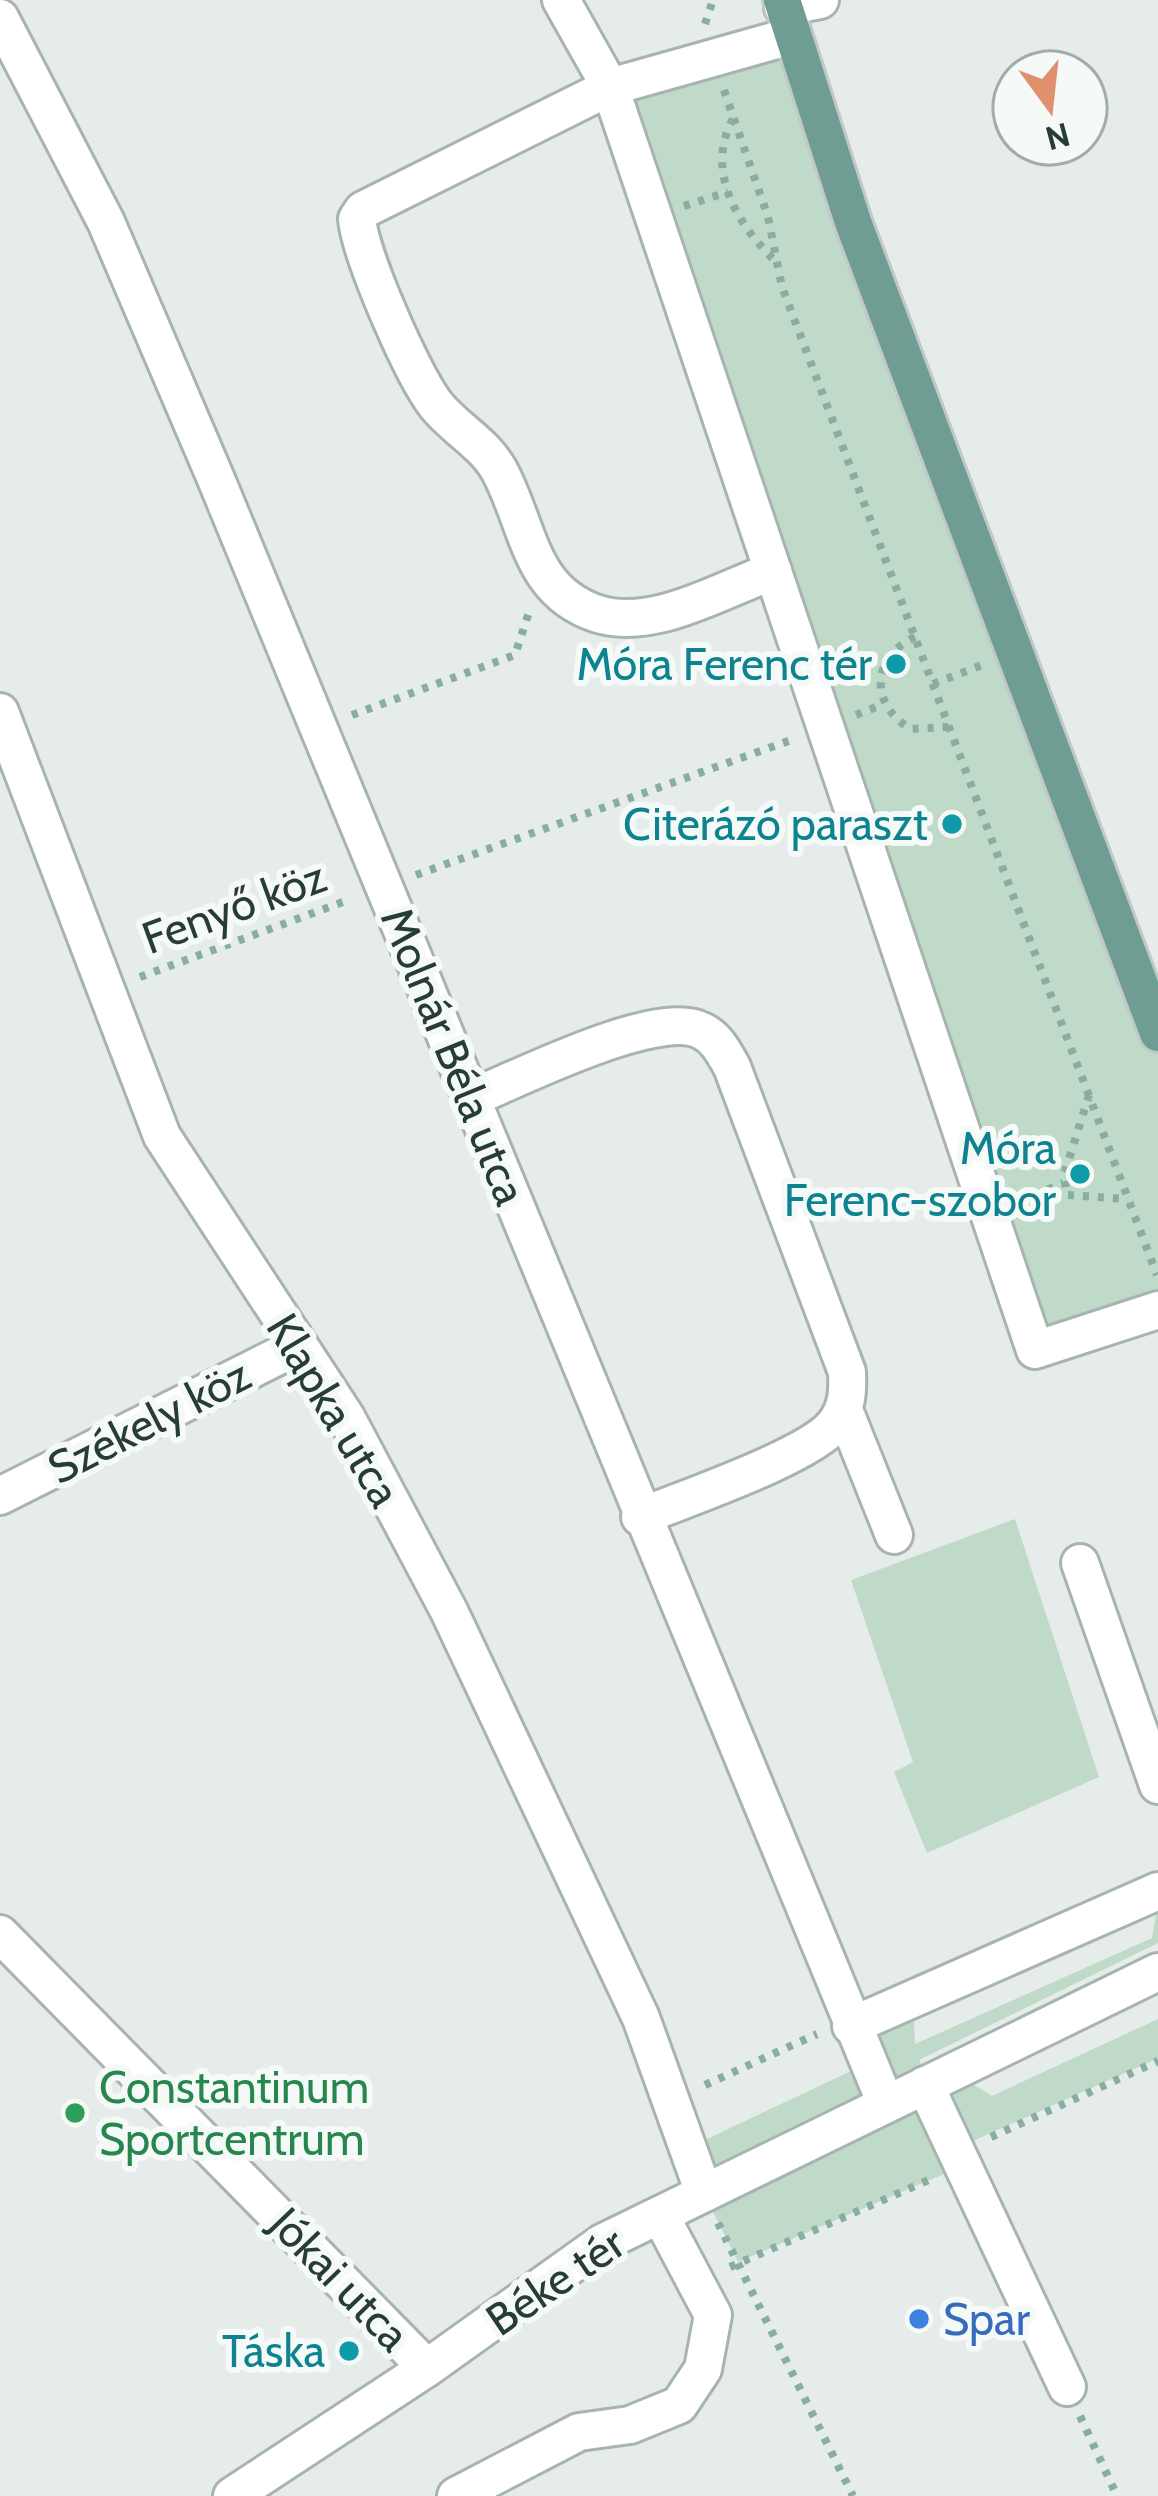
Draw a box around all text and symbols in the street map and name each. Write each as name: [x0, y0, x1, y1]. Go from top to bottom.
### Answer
north arrow: [990, 48, 1110, 168]
text: N: [1041, 115, 1074, 159]
place label: Móra Ferenc tér: [576, 637, 873, 691]
marker: Móra Ferenc tér: [883, 651, 909, 677]
place label: Citerázó paraszt: [623, 797, 928, 851]
marker: Citerázó paraszt: [939, 811, 965, 837]
street label: Fenyő köz: [135, 849, 333, 965]
street label: Molnár Béla utca: [370, 900, 538, 1213]
place label: Móra Ferenc-szobor: [784, 1121, 1057, 1227]
marker: Móra Ferenc-szobor: [1067, 1161, 1093, 1187]
street label: Klapka utca: [255, 1304, 413, 1516]
street label: Székely köz: [39, 1347, 259, 1495]
place label: Constantinum Sportcentrum: [99, 2060, 369, 2166]
marker: Constantinum Sportcentrum: [62, 2100, 88, 2126]
street label: Jókai utca: [258, 2196, 421, 2362]
street label: Béke tér: [476, 2215, 635, 2347]
place label: Spar: [943, 2292, 1031, 2346]
marker: Spar: [906, 2306, 932, 2332]
place label: Táska: [222, 2324, 325, 2378]
marker: Táska: [336, 2338, 362, 2364]

